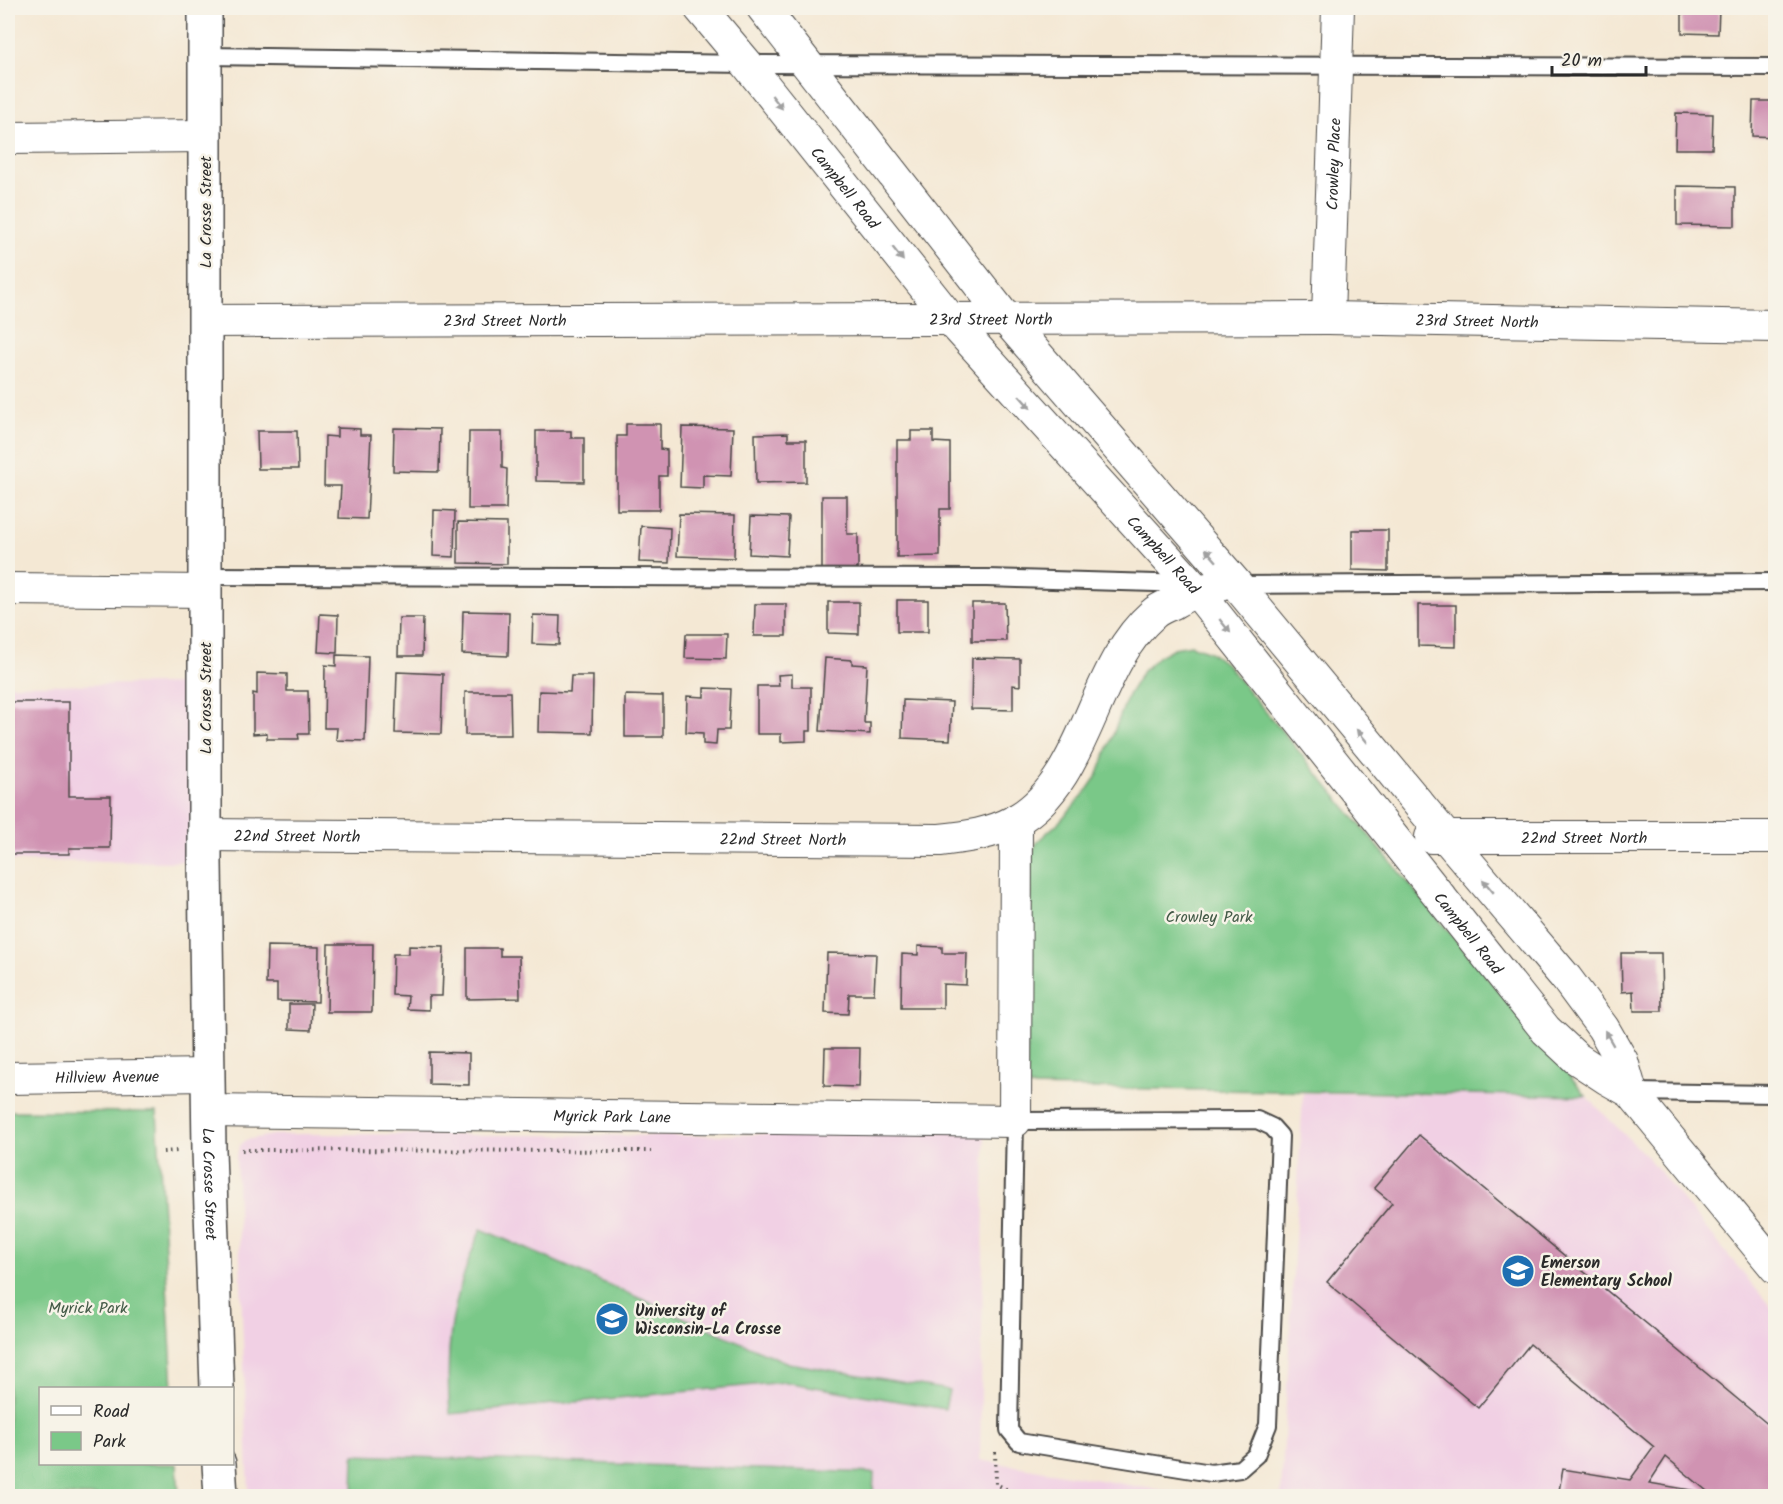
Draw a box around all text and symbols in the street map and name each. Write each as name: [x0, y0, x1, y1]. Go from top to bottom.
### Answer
scale bar: [1552, 39, 1646, 77]
text: 20 m: [1561, 47, 1602, 76]
one-way arrow: [771, 94, 783, 109]
street label: Crowley Place: [1320, 118, 1348, 211]
street label: Campbell Road: [803, 142, 886, 236]
street label: La Crosse Street: [194, 155, 219, 268]
one-way arrow: [892, 246, 905, 262]
street label: 23rd Street North: [929, 308, 1053, 333]
street label: 23rd Street North: [443, 309, 567, 334]
street label: 23rd Street North: [1415, 309, 1539, 336]
one-way arrow: [1018, 394, 1031, 409]
street label: Campbell Road: [1120, 510, 1206, 601]
one-way arrow: [1204, 547, 1217, 562]
one-way arrow: [1218, 619, 1230, 634]
street label: La Crosse Street: [194, 641, 219, 754]
one-way arrow: [1356, 728, 1369, 744]
street label: 22nd Street North: [234, 824, 360, 850]
street label: 22nd Street North: [1521, 826, 1647, 851]
street label: 22nd Street North: [720, 828, 846, 853]
one-way arrow: [1481, 878, 1494, 894]
street label: Campbell Road: [1427, 887, 1509, 981]
park label: Crowley Park: [1166, 905, 1253, 930]
one-way arrow: [1604, 1030, 1614, 1047]
street label: Hillview Avenue: [55, 1065, 159, 1091]
street label: Myrick Park Lane: [553, 1104, 671, 1131]
street label: La Crosse Street: [195, 1127, 223, 1242]
place label: Emerson Elementary School: [1541, 1251, 1673, 1294]
school or university icon: Emerson Elementary School: [1500, 1253, 1536, 1289]
park label: Myrick Park: [48, 1296, 128, 1321]
place label: University of Wisconsin-La Crosse: [635, 1299, 781, 1342]
school or university icon: University of Wisconsin-La Crosse: [594, 1301, 630, 1337]
legend: [39, 1387, 234, 1465]
text: Road: [93, 1398, 130, 1427]
text: Park: [93, 1428, 126, 1457]

